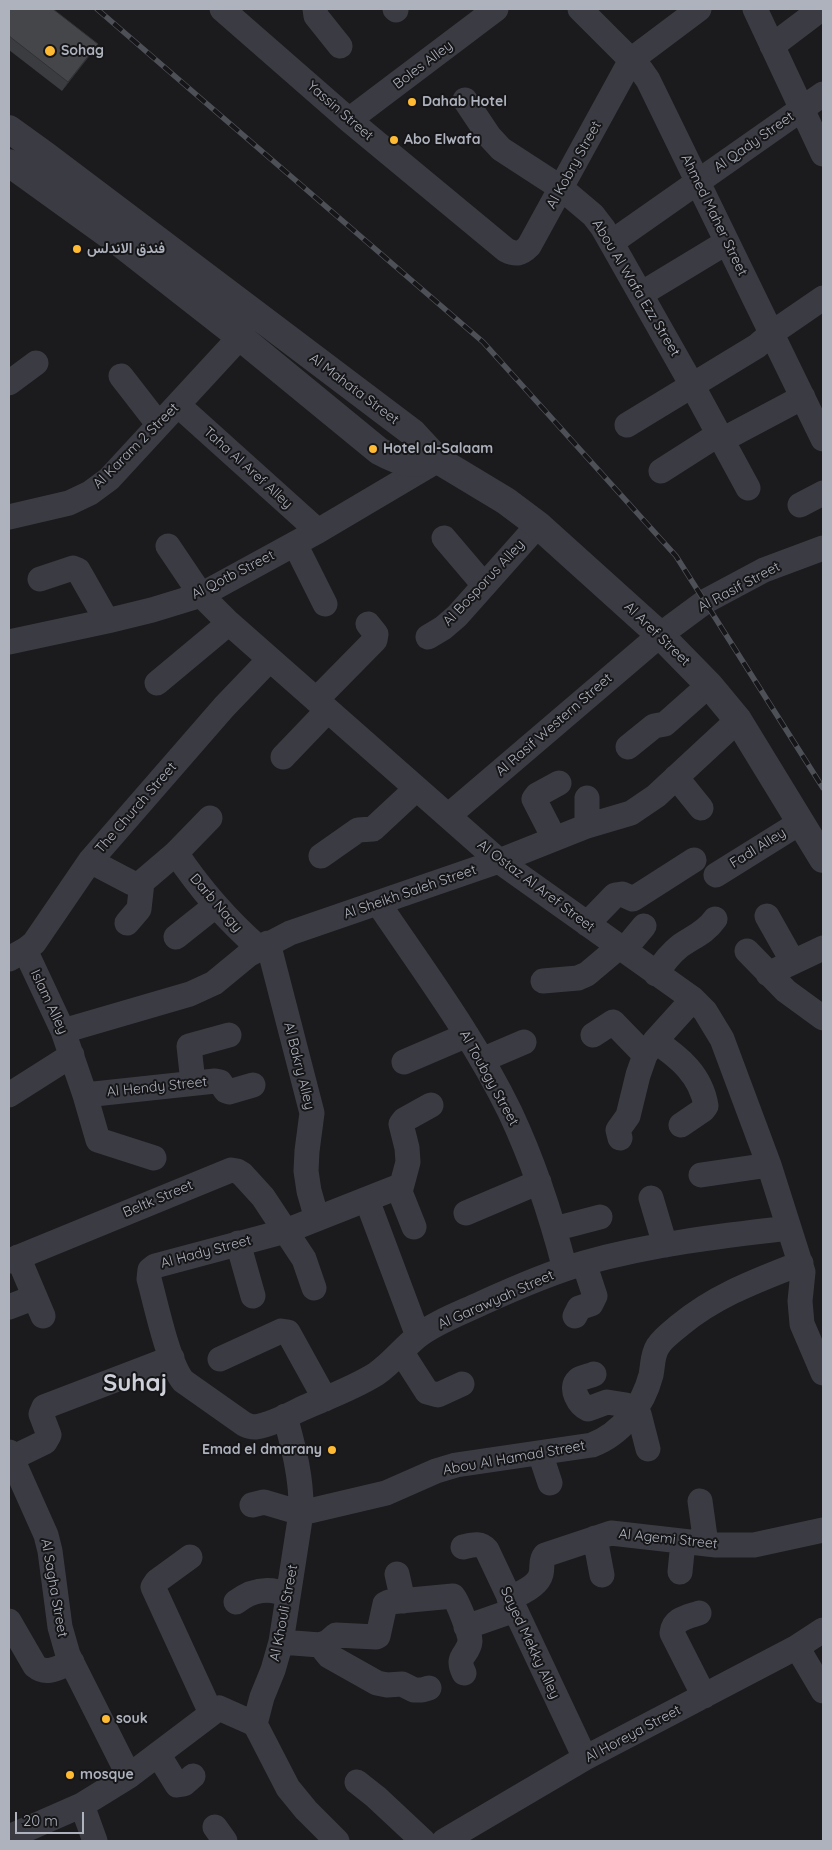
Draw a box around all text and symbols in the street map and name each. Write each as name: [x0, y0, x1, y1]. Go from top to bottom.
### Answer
street label: Boles Alley: [390, 37, 456, 93]
place label: Sohag: [61, 43, 104, 59]
marker: Sohag: [43, 44, 57, 58]
street label: Yassin Street: [303, 78, 377, 144]
place label: Dahab Hotel: [422, 94, 507, 110]
marker: Dahab Hotel: [406, 96, 418, 108]
street label: Al Qady Street: [711, 108, 797, 176]
street label: Al Kobry Street: [543, 118, 605, 212]
place label: Abo Elwafa: [404, 132, 480, 148]
marker: Abo Elwafa: [388, 134, 400, 146]
street label: Ahmed Maher Street: [677, 151, 751, 279]
street label: Abou Al Wafa Ezz Street: [588, 217, 684, 359]
place label: فندق الاندلس: [87, 241, 165, 257]
marker: فندق الاندلس: [71, 243, 83, 255]
street label: Al Mahata Street: [306, 350, 402, 428]
street label: Al Karam 2 Street: [90, 400, 182, 492]
street label: Taha Al Aref Alley: [200, 424, 296, 512]
place label: Hotel al-Salaam: [383, 441, 493, 457]
marker: Hotel al-Salaam: [367, 443, 379, 455]
street label: Al Bosporus Alley: [440, 536, 528, 630]
street label: Al Qotb Street: [189, 547, 277, 603]
street label: Al Rasif Street: [695, 558, 783, 616]
street label: Al Aref Street: [620, 598, 694, 670]
street label: Al Rasif Western Street: [492, 670, 616, 780]
street label: The Church Street: [92, 759, 180, 857]
street label: Fadl Alley: [727, 824, 789, 872]
street label: Al Ostaz Al Aref Street: [474, 836, 598, 936]
street label: Al Sheikh Saleh Street: [341, 861, 479, 923]
street label: Darb Nagy: [186, 870, 246, 936]
street label: Islam Alley: [27, 967, 71, 1037]
street label: Al Bakry Alley: [280, 1021, 318, 1111]
street label: Al Toubgy Street: [456, 1027, 522, 1129]
street label: Al Hendy Street: [106, 1073, 208, 1101]
street label: Beltk Street: [120, 1177, 196, 1221]
street label: Al Hady Street: [159, 1232, 253, 1272]
street label: Al Garawyah Street: [435, 1267, 557, 1333]
district label: Suhaj: [103, 1370, 167, 1398]
street label: Abou Al Hamad Street: [442, 1437, 586, 1479]
place label: Emad el dmarany: [202, 1442, 322, 1458]
marker: Emad el dmarany: [326, 1444, 338, 1456]
street label: Al Agemi Street: [618, 1525, 718, 1553]
street label: Al Sagha Street: [37, 1537, 71, 1639]
street label: Al Khouli Street: [266, 1563, 302, 1663]
street label: Sayed Mekky Alley: [497, 1584, 563, 1702]
street label: Al Horeya Street: [582, 1702, 684, 1766]
place label: souk: [116, 1711, 148, 1727]
marker: souk: [100, 1713, 112, 1725]
place label: mosque: [80, 1767, 134, 1783]
marker: mosque: [64, 1769, 76, 1781]
scale bar: [18, 1802, 86, 1834]
text: 20 m: [23, 1811, 58, 1830]

